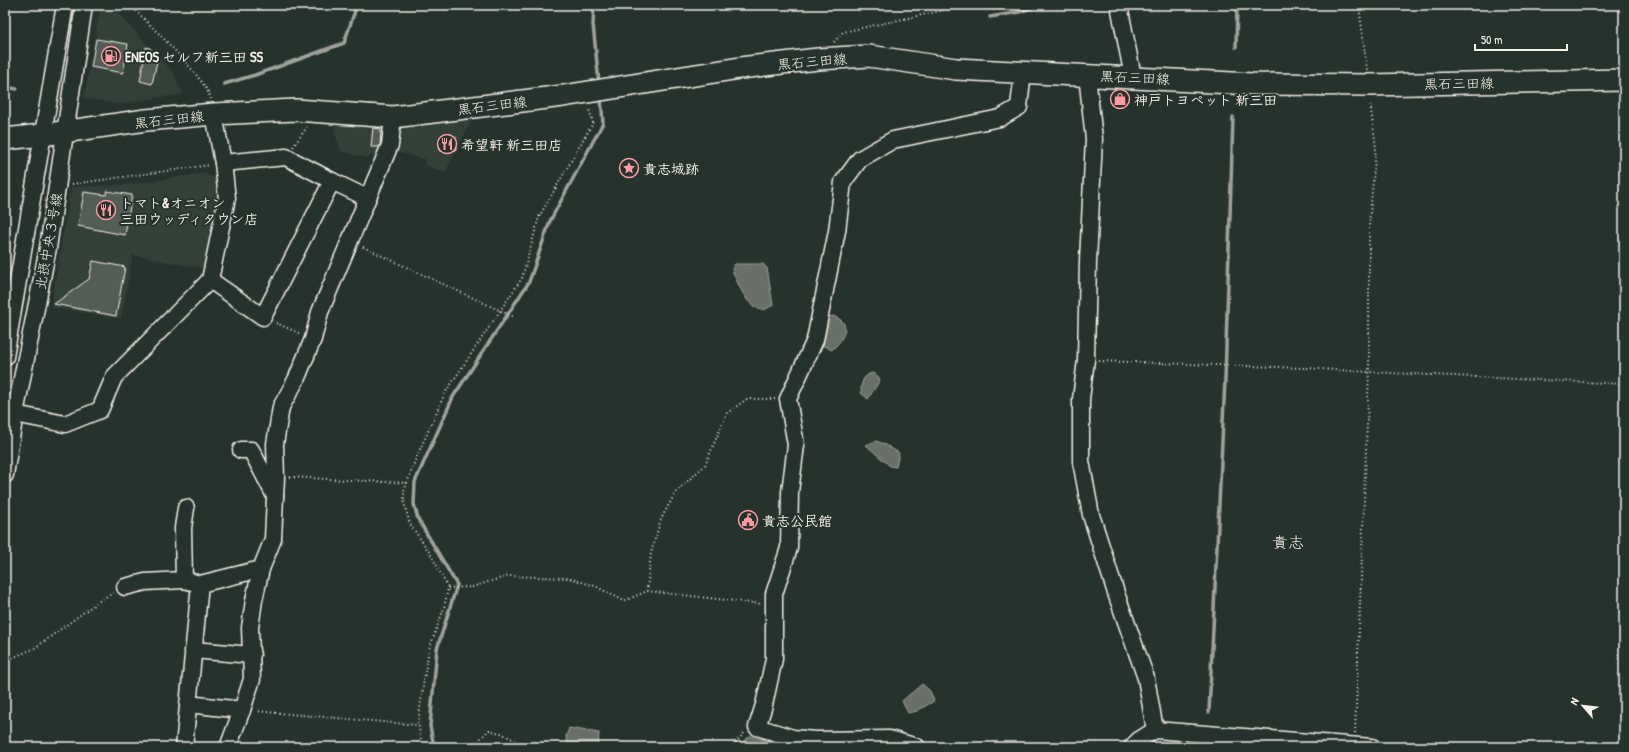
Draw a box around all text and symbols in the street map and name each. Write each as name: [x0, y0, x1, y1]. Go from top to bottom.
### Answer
scale bar: [1475, 26, 1567, 52]
text: 50 m: [1481, 31, 1502, 48]
fuel station icon: ENEOS セルフ新三田 SS: [100, 45, 122, 67]
place label: ENEOS セルフ新三田 SS: [125, 47, 263, 66]
street label: 黒石三田線: [776, 48, 848, 74]
street label: 黒石三田線: [1100, 66, 1170, 88]
street label: 黒石三田線: [1424, 73, 1494, 93]
shop icon: 神戸トヨペット 新三田: [1109, 88, 1131, 110]
place label: 神戸トヨペット 新三田: [1134, 90, 1277, 109]
street label: 黒石三田線: [456, 91, 528, 119]
street label: 黒石三田線: [133, 106, 205, 132]
restaurant icon: 希望軒 新三田店: [436, 133, 458, 155]
place label: 希望軒 新三田店: [461, 135, 562, 154]
place icon: 貴志城跡: [618, 157, 640, 179]
place label: 貴志城跡: [643, 159, 699, 178]
street label: 北摂中央３号線: [30, 191, 66, 291]
place label: トマト&オニオン 三田ウッディタウン店: [120, 193, 258, 228]
restaurant icon: トマト&オニオン 三田ウッディタウン店: [95, 199, 117, 221]
public building icon: 貴志公民館: [737, 509, 759, 531]
place label: 貴志公民館: [762, 511, 832, 530]
district label: 貴志: [1272, 531, 1304, 553]
north arrow: [1563, 686, 1603, 726]
text: N: [1567, 695, 1582, 707]

